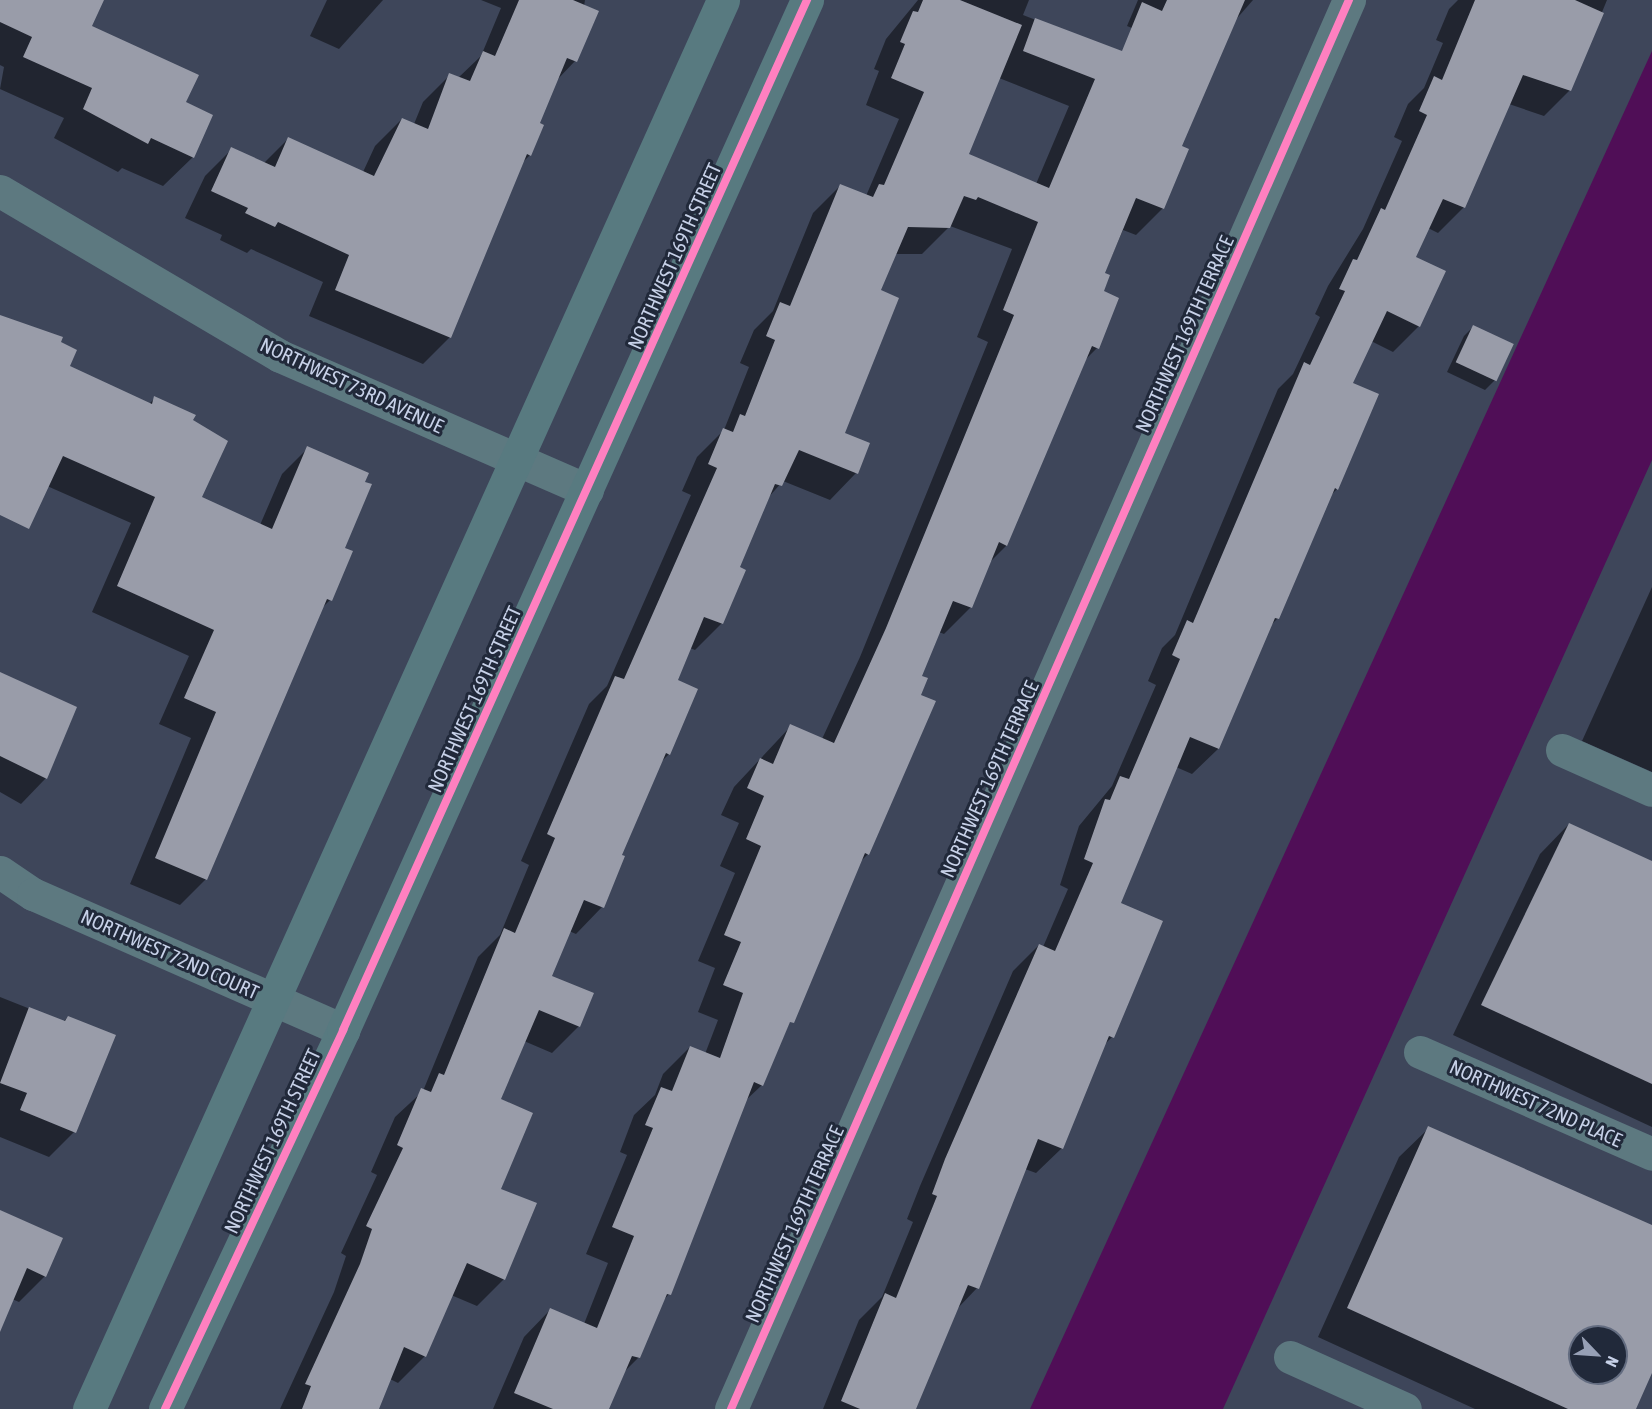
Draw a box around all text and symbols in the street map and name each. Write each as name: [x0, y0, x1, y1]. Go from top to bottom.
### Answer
street label: NORTHWEST 169TH STREET: [622, 159, 726, 353]
street label: NORTHWEST 169TH TERRACE: [1130, 232, 1238, 436]
street label: NORTHWEST 73RD AVENUE: [257, 332, 447, 438]
street label: NORTHWEST 169TH STREET: [422, 602, 526, 796]
street label: NORTHWEST 169TH TERRACE: [935, 677, 1043, 881]
street label: NORTHWEST 72ND COURT: [77, 904, 263, 1004]
street label: NORTHWEST 169TH STREET: [219, 1045, 325, 1237]
street label: NORTHWEST 72ND PLACE: [1446, 1054, 1626, 1152]
street label: NORTHWEST 169TH TERRACE: [740, 1122, 848, 1326]
north arrow: [1568, 1325, 1628, 1385]
text: N: [1602, 1354, 1623, 1370]

